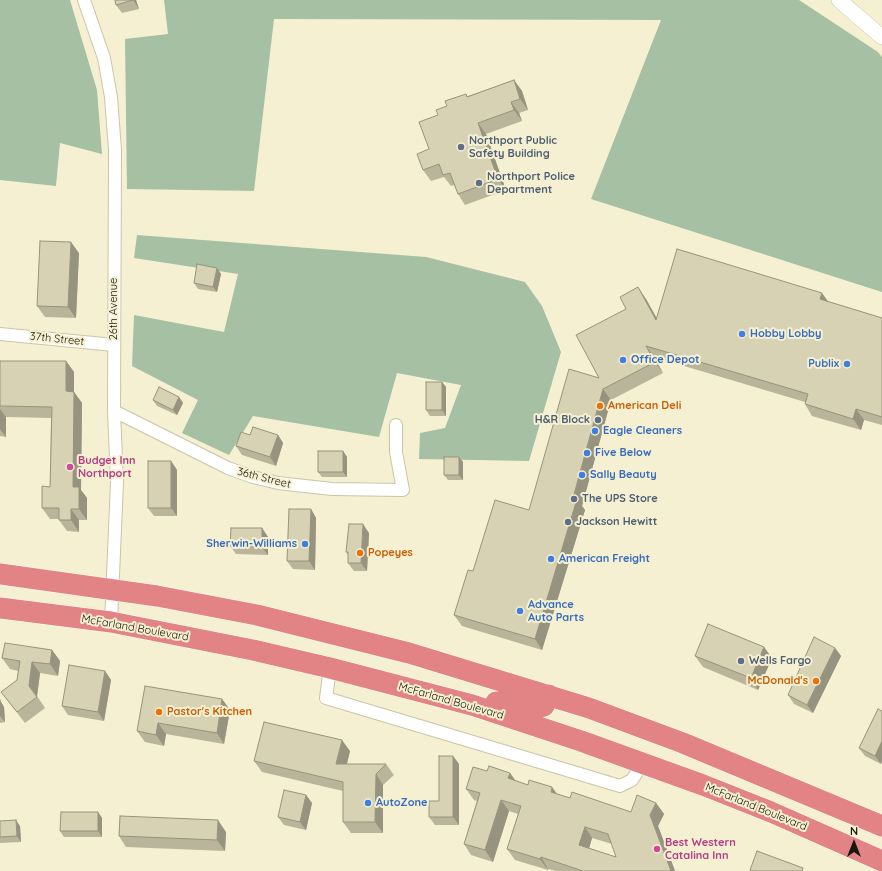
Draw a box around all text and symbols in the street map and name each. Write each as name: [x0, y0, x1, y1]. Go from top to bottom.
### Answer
place label: Northport Public Safety Building: [469, 134, 557, 160]
marker: Northport Public Safety Building: [456, 142, 466, 152]
place label: Northport Police Department: [487, 170, 575, 196]
marker: Northport Police Department: [474, 178, 484, 188]
street label: 26th Avenue: [107, 278, 121, 340]
place label: Hobby Lobby: [750, 327, 821, 341]
marker: Hobby Lobby: [737, 329, 747, 339]
street label: 37th Street: [29, 330, 85, 348]
place label: Office Depot: [631, 353, 700, 367]
marker: Office Depot: [618, 355, 628, 365]
place label: Publix: [808, 357, 839, 371]
marker: Publix: [842, 359, 852, 369]
place label: American Deli: [608, 399, 681, 413]
marker: American Deli: [595, 401, 605, 411]
place label: H&R Block: [535, 413, 590, 427]
marker: H&R Block: [593, 415, 603, 425]
place label: Eagle Cleaners: [603, 424, 682, 438]
marker: Eagle Cleaners: [590, 426, 600, 436]
place label: Five Below: [595, 446, 651, 460]
marker: Five Below: [582, 448, 592, 458]
place label: Budget Inn Northport: [78, 454, 136, 480]
marker: Budget Inn Northport: [65, 462, 75, 472]
street label: 36th Street: [236, 465, 292, 491]
place label: Sally Beauty: [590, 468, 657, 482]
marker: Sally Beauty: [577, 470, 587, 480]
place label: The UPS Store: [582, 492, 658, 506]
marker: The UPS Store: [569, 494, 579, 504]
place label: Jackson Hewitt: [576, 515, 657, 529]
marker: Jackson Hewitt: [563, 517, 573, 527]
place label: Sherwin-Williams: [206, 537, 297, 551]
marker: Sherwin-Williams: [300, 539, 310, 549]
place label: Popeyes: [368, 546, 413, 560]
marker: Popeyes: [355, 548, 365, 558]
place label: American Freight: [559, 552, 650, 566]
marker: American Freight: [546, 554, 556, 564]
place label: Advance Auto Parts: [528, 598, 584, 624]
marker: Advance Auto Parts: [515, 606, 525, 616]
street label: McFarland Boulevard: [80, 612, 190, 644]
place label: Wells Fargo: [749, 654, 811, 668]
marker: Wells Fargo: [736, 656, 746, 666]
place label: McDonald's: [748, 674, 808, 688]
marker: McDonald's: [811, 676, 821, 686]
street label: McFarland Boulevard: [397, 680, 505, 722]
place label: Pastor's Kitchen: [167, 705, 252, 719]
marker: Pastor's Kitchen: [154, 707, 164, 717]
street label: McFarland Boulevard: [703, 781, 809, 833]
place label: AutoZone: [376, 796, 428, 810]
marker: AutoZone: [363, 798, 373, 808]
north arrow: [834, 823, 874, 863]
text: N: [850, 824, 858, 838]
place label: Best Western Catalina Inn: [665, 836, 736, 862]
marker: Best Western Catalina Inn: [652, 844, 662, 854]

